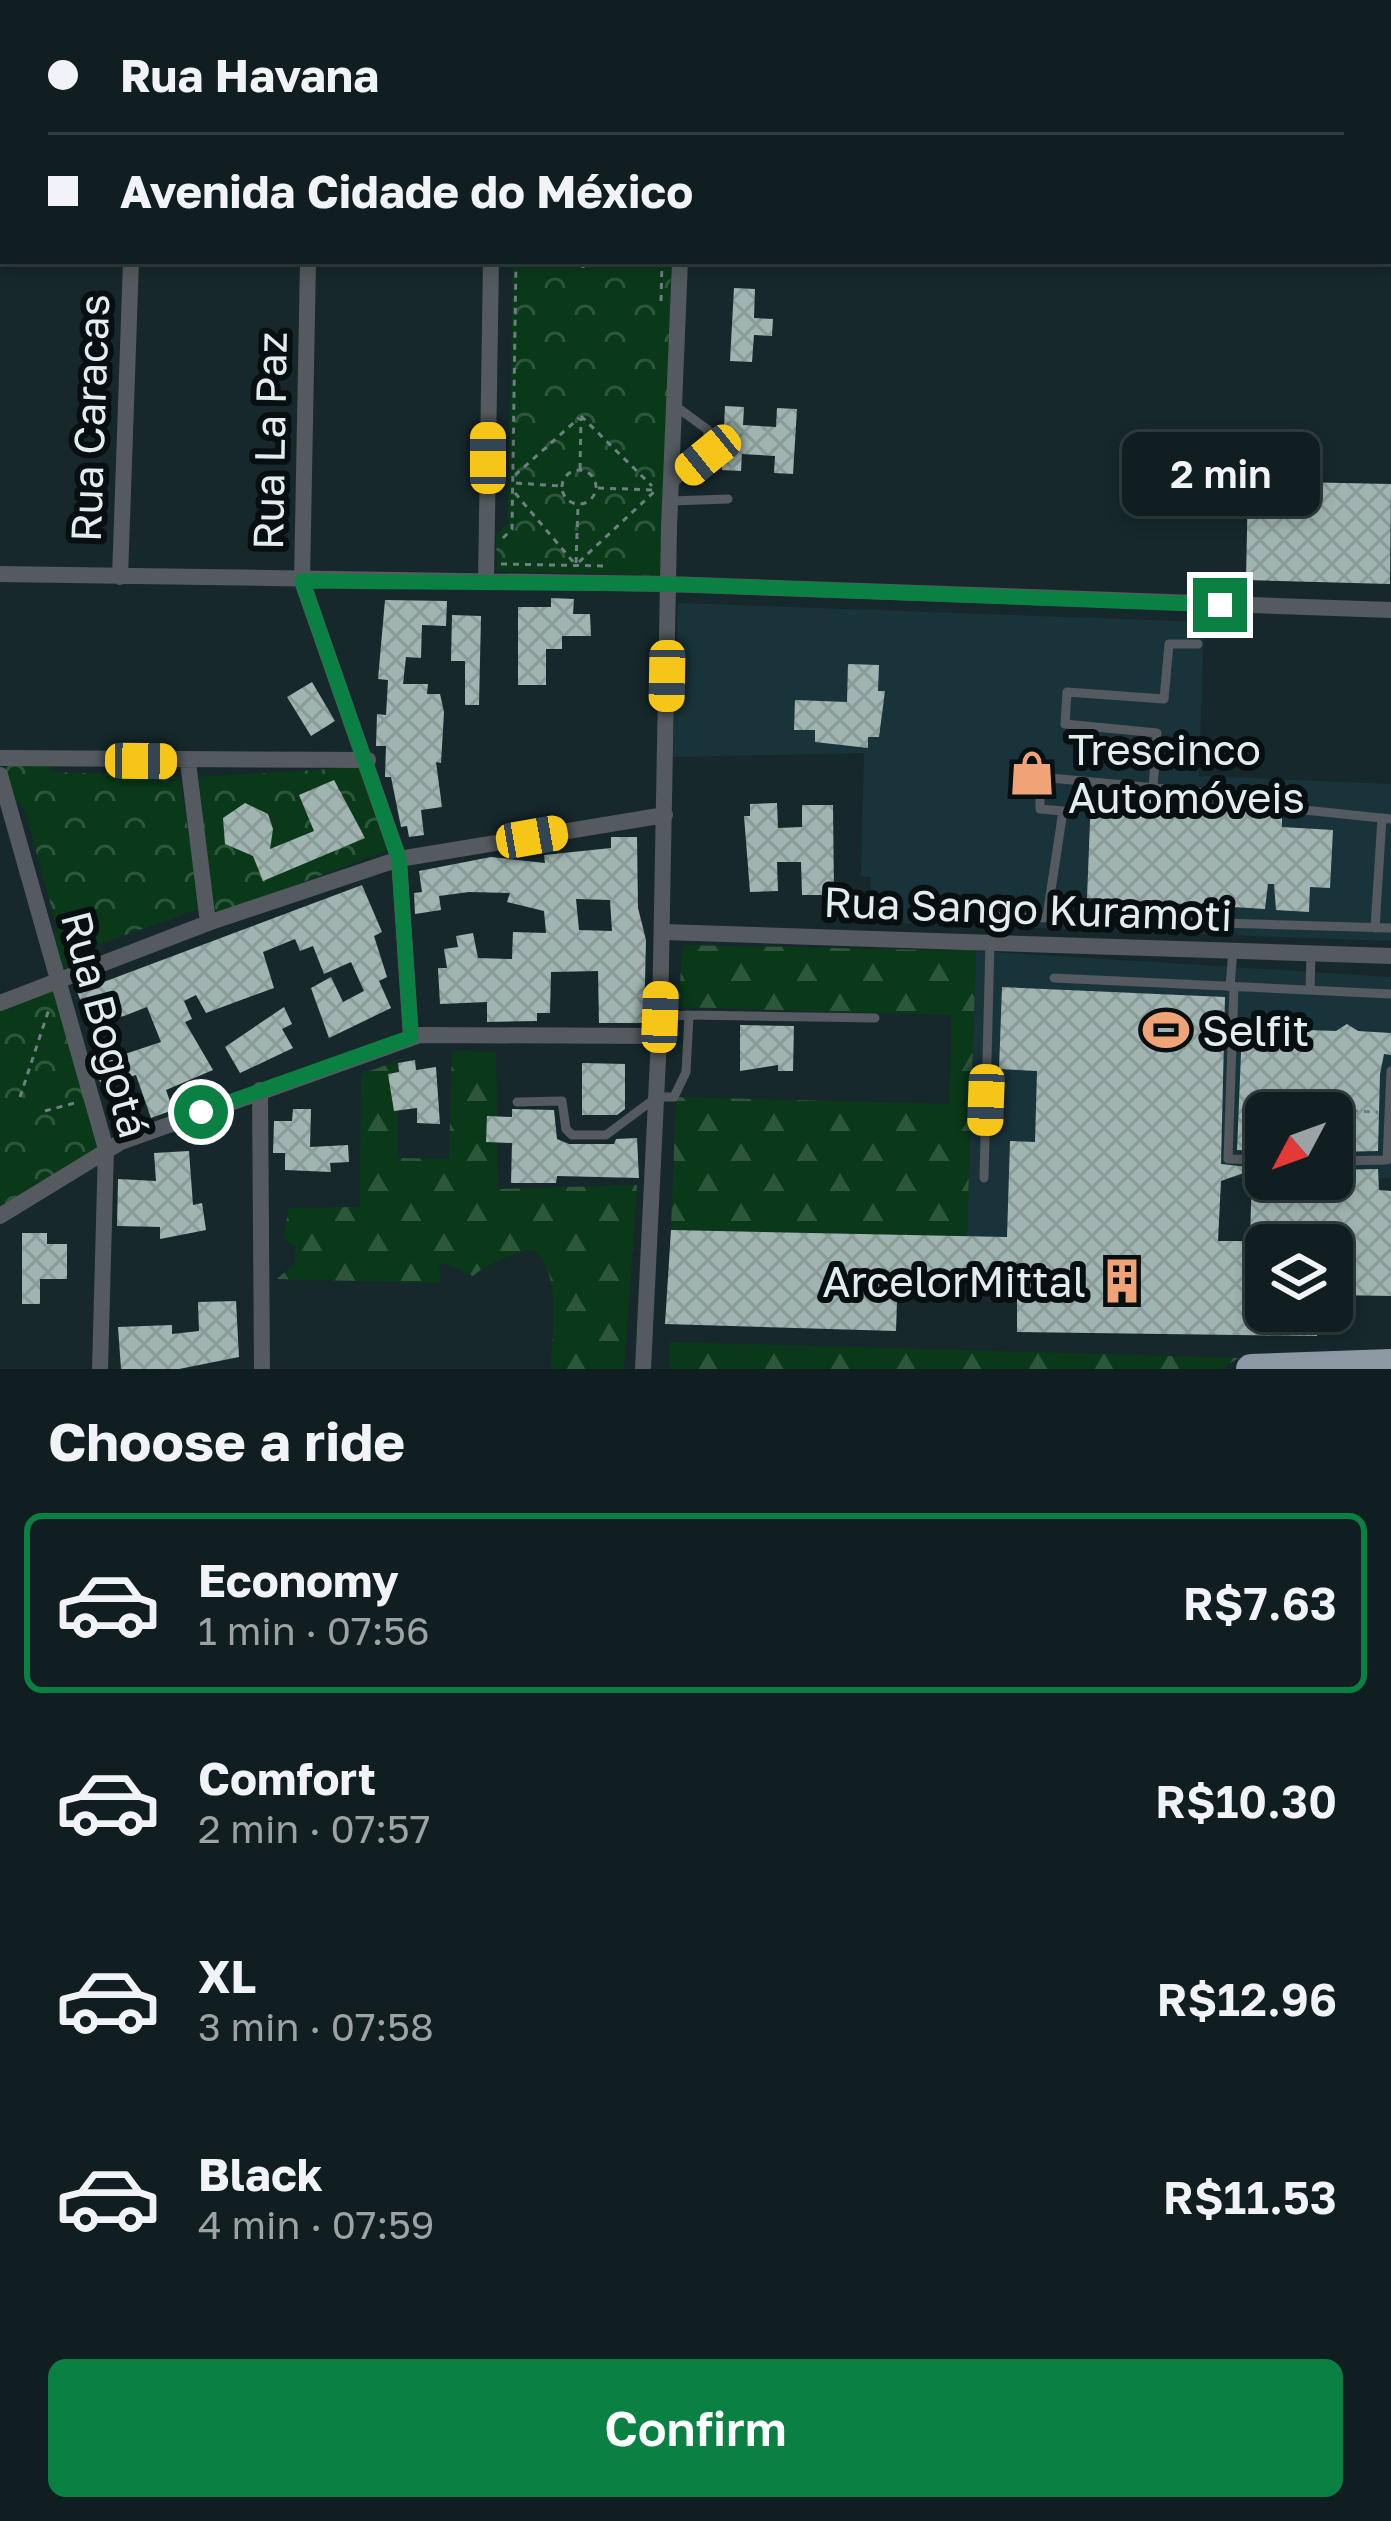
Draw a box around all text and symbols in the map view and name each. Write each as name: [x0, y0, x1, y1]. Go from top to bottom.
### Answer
text: Rua Havana: [120, 48, 379, 102]
text: Avenida Cidade do México: [120, 164, 693, 218]
street label: Rua Caracas: [60, 293, 118, 543]
street label: Rua La Paz: [242, 331, 296, 551]
car: [669, 418, 747, 492]
car: [470, 422, 506, 494]
callout: 2 min: [1121, 431, 1319, 515]
text: 2 min: [1170, 450, 1272, 497]
route end: [1193, 578, 1247, 632]
car: [648, 640, 686, 712]
place label: Trescinco Automóveis: [1068, 724, 1305, 822]
car: [105, 742, 177, 780]
shop icon: Trescinco Automóveis: [1007, 748, 1057, 798]
car: [493, 813, 571, 861]
street label: Rua Sango Kuramoti: [823, 876, 1233, 940]
street label: Rua Bogotá: [52, 905, 160, 1143]
car: [641, 980, 679, 1054]
sports icon: Selfit: [1141, 1005, 1191, 1055]
place label: Selfit: [1202, 1005, 1309, 1055]
car: [967, 1063, 1005, 1137]
route start: [174, 1085, 228, 1139]
north arrow: [1245, 1092, 1353, 1200]
map controls: [1245, 1092, 1353, 1332]
button: layers: [1245, 1224, 1353, 1332]
place label: ArcelorMittal: [822, 1256, 1086, 1306]
building icon: ArcelorMittal: [1097, 1256, 1147, 1306]
text: Choose a ride: [48, 1408, 405, 1473]
icon: car: [54, 1549, 162, 1657]
text: Economy: [198, 1553, 399, 1607]
text: R$7.63: [1183, 1576, 1337, 1630]
text: 1 min · 07:56: [198, 1607, 430, 1654]
icon: car: [54, 1747, 162, 1855]
text: Comfort: [198, 1751, 376, 1805]
text: R$10.30: [1155, 1774, 1337, 1828]
text: 2 min · 07:57: [198, 1805, 430, 1852]
icon: car: [54, 1945, 162, 2053]
text: XL: [198, 1949, 256, 2003]
text: R$12.96: [1157, 1972, 1337, 2026]
text: 3 min · 07:58: [198, 2003, 434, 2050]
icon: car: [54, 2143, 162, 2251]
text: Black: [198, 2147, 323, 2201]
text: R$11.53: [1163, 2170, 1337, 2224]
text: 4 min · 07:59: [198, 2201, 434, 2248]
button: Confirm: [48, 2359, 1343, 2497]

